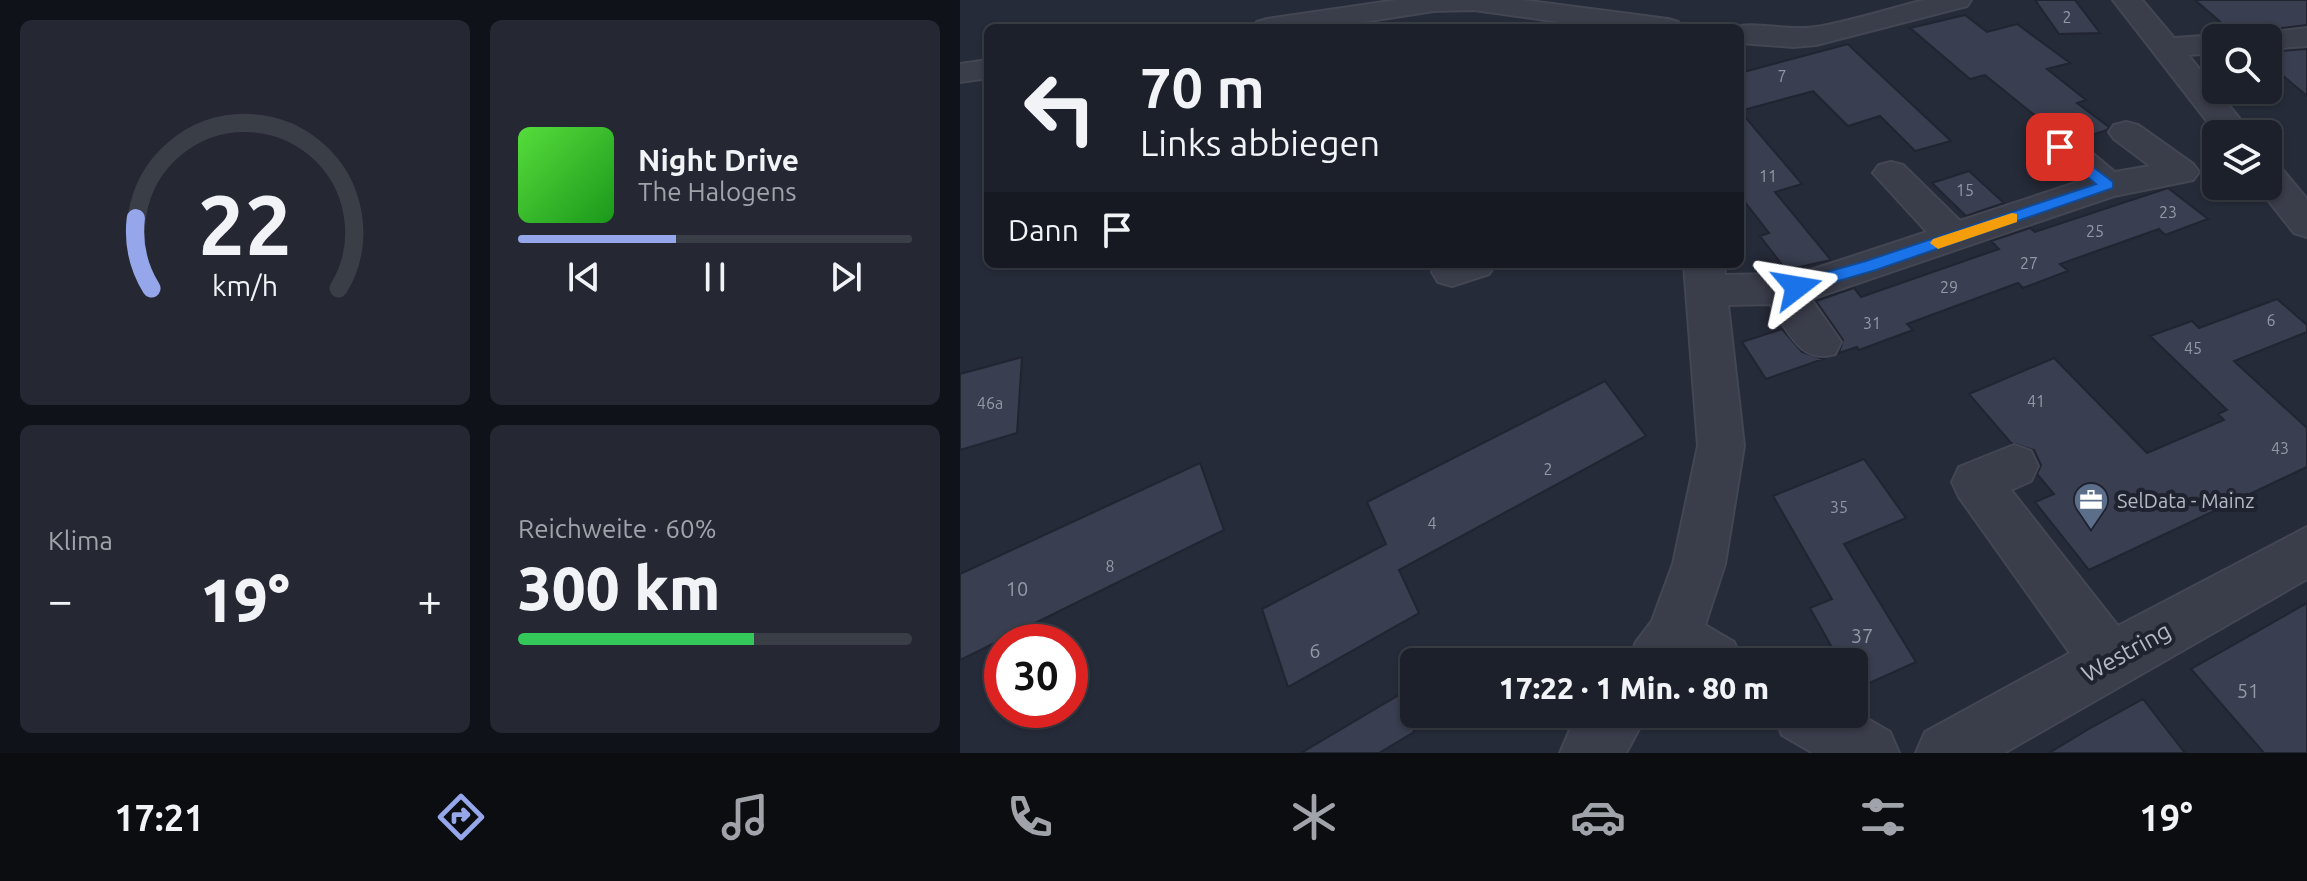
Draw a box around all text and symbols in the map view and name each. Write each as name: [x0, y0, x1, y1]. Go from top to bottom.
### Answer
house number: 2: [2062, 8, 2072, 26]
map controls: [2202, 24, 2282, 200]
button: search: [2202, 24, 2282, 104]
icon: left: [1008, 56, 1112, 160]
text: 70 m: [1140, 56, 1265, 119]
house number: 7: [1777, 67, 1787, 85]
pin: [2026, 113, 2094, 181]
button: layers: [2202, 120, 2282, 200]
text: Links abbiegen: [1140, 122, 1380, 163]
icon: arrive: [2038, 125, 2082, 169]
text: Night Drive: [638, 143, 799, 177]
house number: 11: [1759, 167, 1777, 185]
text: 22: [198, 176, 292, 270]
text: The Halogens: [638, 177, 797, 206]
house number: 15: [1956, 181, 1974, 199]
house number: 23: [2159, 203, 2177, 221]
icon: arrive: [1095, 208, 1139, 252]
text: Dann: [1008, 213, 1079, 247]
house number: 25: [2086, 222, 2104, 240]
position arrow: [1755, 245, 1839, 329]
house number: 27: [2020, 254, 2038, 272]
icon: previous: [562, 255, 606, 299]
icon: pause: [693, 255, 737, 299]
icon: next: [824, 255, 868, 299]
text: km/h: [212, 269, 278, 301]
house number: 29: [1940, 278, 1958, 296]
house number: 6: [2266, 311, 2276, 329]
house number: 31: [1863, 314, 1881, 332]
house number: 45: [2184, 339, 2202, 357]
house number: 41: [2027, 392, 2045, 410]
house number: 46a: [977, 394, 1003, 412]
house number: 43: [2271, 439, 2289, 457]
house number: 2: [1543, 460, 1553, 478]
office icon: SelData - Mainz: [2072, 481, 2110, 531]
place label: SelData - Mainz: [2117, 489, 2254, 512]
house number: 35: [1830, 498, 1848, 516]
text: Reichweite · 60%: [518, 514, 717, 543]
house number: 4: [1427, 514, 1437, 532]
text: Klima: [48, 526, 113, 555]
text: 300 km: [518, 554, 720, 621]
house number: 8: [1105, 557, 1115, 575]
text: 19°: [200, 566, 290, 633]
text: −: [48, 575, 73, 624]
text: +: [417, 575, 442, 624]
house number: 10: [1006, 577, 1028, 600]
street label: Westring: [2077, 617, 2175, 687]
speed limit sign: 30: [984, 624, 1088, 728]
house number: 37: [1851, 624, 1873, 647]
house number: 6: [1309, 639, 1321, 662]
text: 17:22 · 1 Min. · 80 m: [1499, 671, 1769, 705]
house number: 51: [2237, 679, 2259, 702]
icon: directions: [433, 789, 489, 845]
icon: music: [717, 789, 773, 845]
icon: phone: [1002, 789, 1058, 845]
icon: climate: [1286, 789, 1342, 845]
icon: car: [1570, 789, 1626, 845]
icon: filters: [1855, 789, 1911, 845]
text: 17:21: [114, 797, 204, 838]
text: 19°: [2139, 797, 2193, 838]

